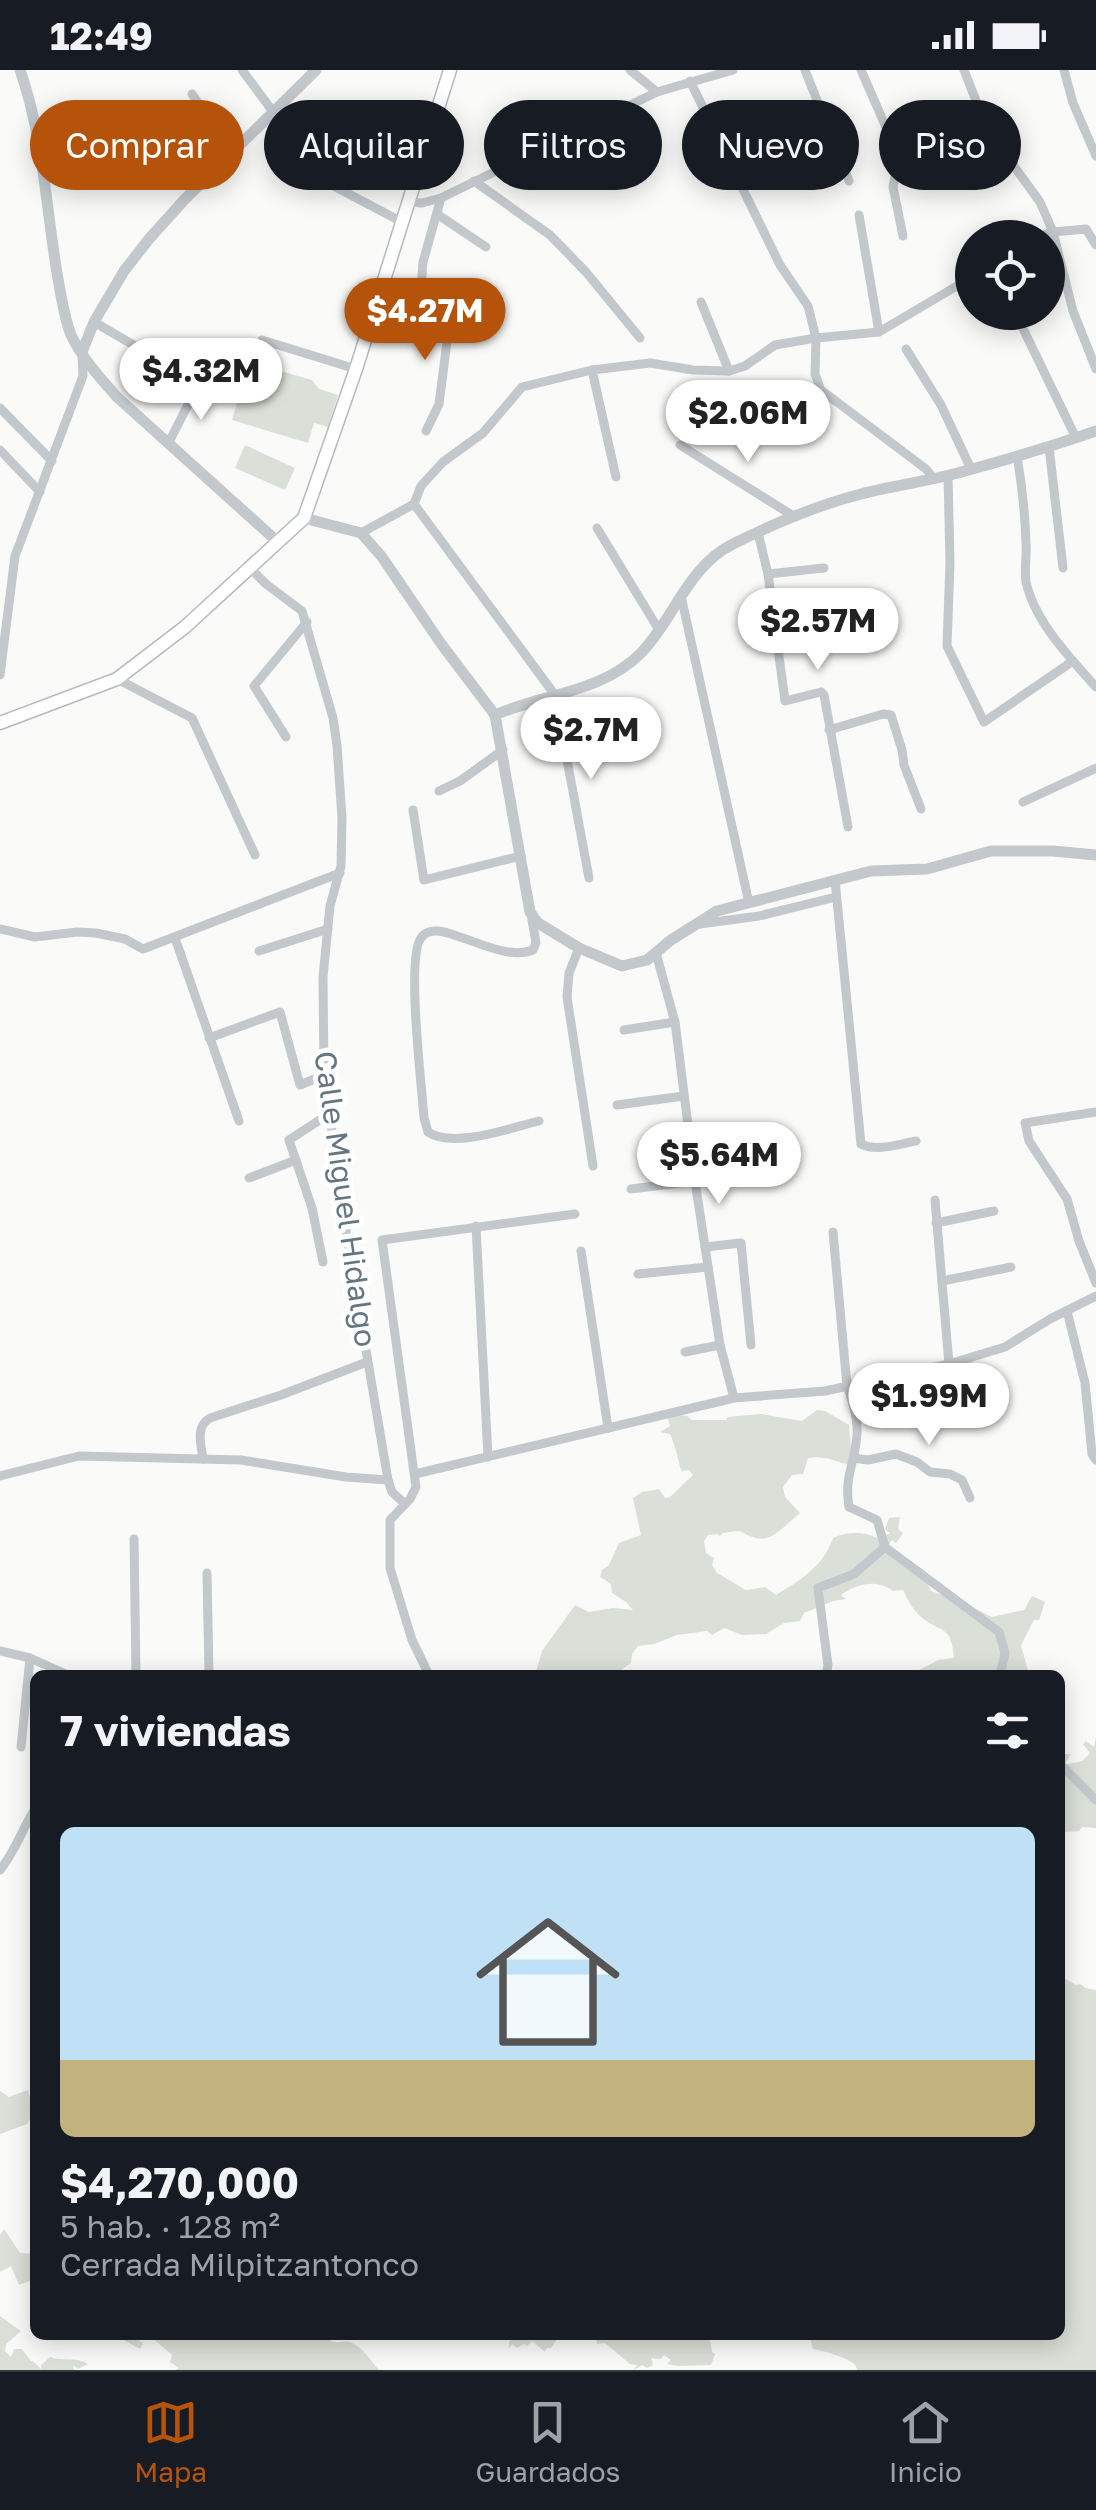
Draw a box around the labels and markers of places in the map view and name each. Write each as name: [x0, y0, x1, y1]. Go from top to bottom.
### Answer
pin: $4.27M: [344, 278, 506, 363]
pin: $4.32M: [120, 338, 282, 423]
pin: $2.06M: [667, 380, 829, 465]
pin: $2.57M: [737, 588, 899, 673]
pin: $2.7M: [521, 697, 661, 782]
pin: $5.64M: [638, 1122, 800, 1207]
pin: $1.99M: [848, 1363, 1010, 1448]

